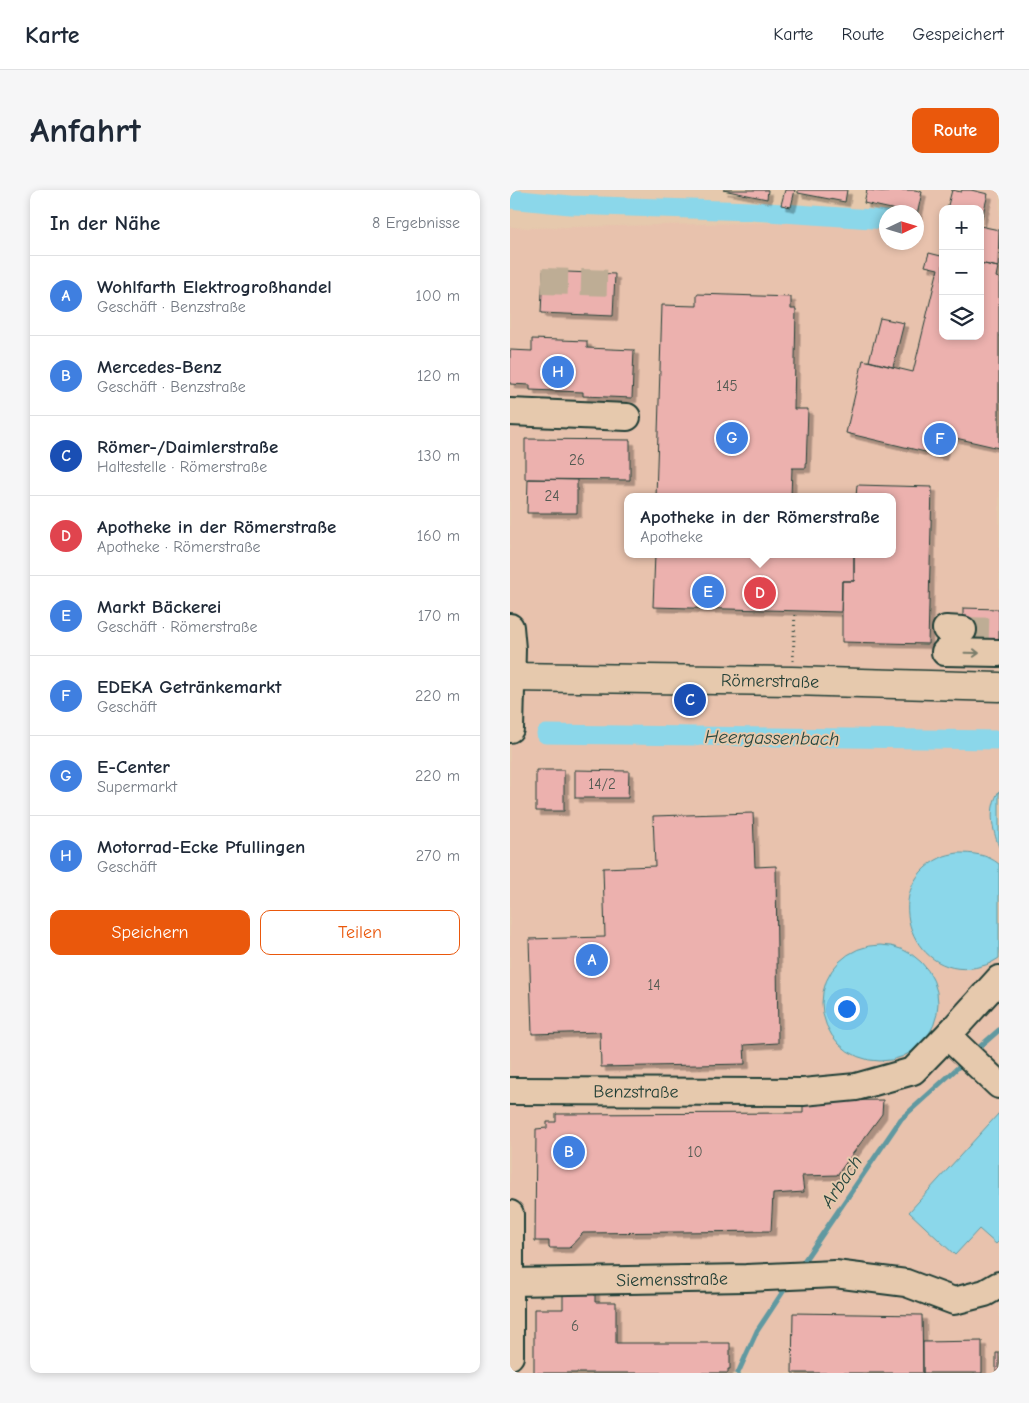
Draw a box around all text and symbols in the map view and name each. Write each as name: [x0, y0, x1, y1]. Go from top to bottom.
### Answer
text: Karte: [25, 21, 79, 49]
text: Karte: [773, 24, 813, 45]
text: Route: [841, 24, 884, 45]
text: Gespeichert: [912, 24, 1004, 45]
button: Route: [912, 108, 999, 153]
text: Anfahrt: [30, 110, 141, 151]
north arrow: [879, 205, 924, 250]
map controls: [939, 205, 984, 340]
button: +: [939, 205, 984, 250]
text: In der Nähe: [50, 211, 160, 235]
text: 8 Ergebnisse: [372, 214, 460, 232]
button: −: [939, 250, 984, 295]
text: Wohlfarth Elektrogroßhandel: [97, 276, 332, 298]
text: A: [62, 287, 70, 305]
text: 100 m: [416, 287, 460, 305]
button: layers: [939, 295, 984, 340]
text: Geschäft · Benzstraße: [97, 298, 246, 316]
pin: H: [542, 353, 574, 391]
text: Mercedes-Benz: [97, 356, 222, 378]
text: B: [61, 367, 71, 385]
text: 120 m: [417, 367, 460, 385]
house number: 145: [716, 377, 738, 395]
text: Geschäft · Benzstraße: [97, 378, 246, 396]
pin: G: [716, 419, 748, 457]
pin: F: [924, 420, 956, 458]
text: Römer-/Daimlerstraße: [97, 436, 278, 458]
text: C: [61, 447, 71, 465]
text: 130 m: [417, 447, 460, 465]
house number: 26: [569, 451, 585, 469]
text: Haltestelle · Römerstraße: [97, 458, 267, 476]
house number: 24: [544, 487, 560, 505]
popup: [624, 493, 896, 558]
text: Apotheke in der Römerstraße: [640, 506, 880, 528]
text: Apotheke in der Römerstraße: [97, 516, 336, 538]
text: D: [61, 527, 71, 545]
text: 160 m: [417, 527, 460, 545]
text: Apotheke: [640, 528, 703, 546]
text: Apotheke · Römerstraße: [97, 538, 261, 556]
pin: E: [692, 573, 724, 611]
pin: D: [744, 574, 776, 612]
text: Markt Bäckerei: [97, 596, 221, 618]
text: E: [61, 607, 71, 625]
text: 170 m: [418, 607, 460, 625]
text: Geschäft · Römerstraße: [97, 618, 258, 636]
one-way arrow: [964, 648, 980, 657]
street label: Römerstraße: [721, 670, 819, 693]
text: EDEKA Getränkemarkt: [97, 676, 282, 698]
pin: C: [674, 681, 706, 719]
text: F: [61, 687, 71, 705]
text: 220 m: [415, 687, 460, 705]
text: Geschäft: [97, 698, 157, 716]
water label: Heergassenbach: [704, 726, 840, 750]
text: E-Center: [97, 756, 170, 778]
text: G: [60, 767, 72, 785]
text: 220 m: [415, 767, 460, 785]
house number: 14/2: [588, 775, 616, 793]
text: Supermarkt: [97, 778, 177, 796]
text: Motorrad-Ecke Pfullingen: [97, 836, 305, 858]
text: H: [60, 847, 72, 865]
text: 270 m: [416, 847, 460, 865]
text: Geschäft: [97, 858, 157, 876]
button: Speichern: [50, 910, 250, 955]
button: Teilen: [260, 910, 460, 955]
pin: A: [576, 941, 608, 979]
house number: 14: [647, 976, 661, 994]
your location: [834, 996, 860, 1022]
street label: Benzstraße: [593, 1081, 679, 1103]
pin: B: [553, 1133, 585, 1171]
house number: 10: [687, 1143, 703, 1161]
water label: Arbach: [816, 1151, 867, 1213]
street label: Siemensstraße: [616, 1268, 728, 1291]
house number: 6: [571, 1317, 579, 1335]

